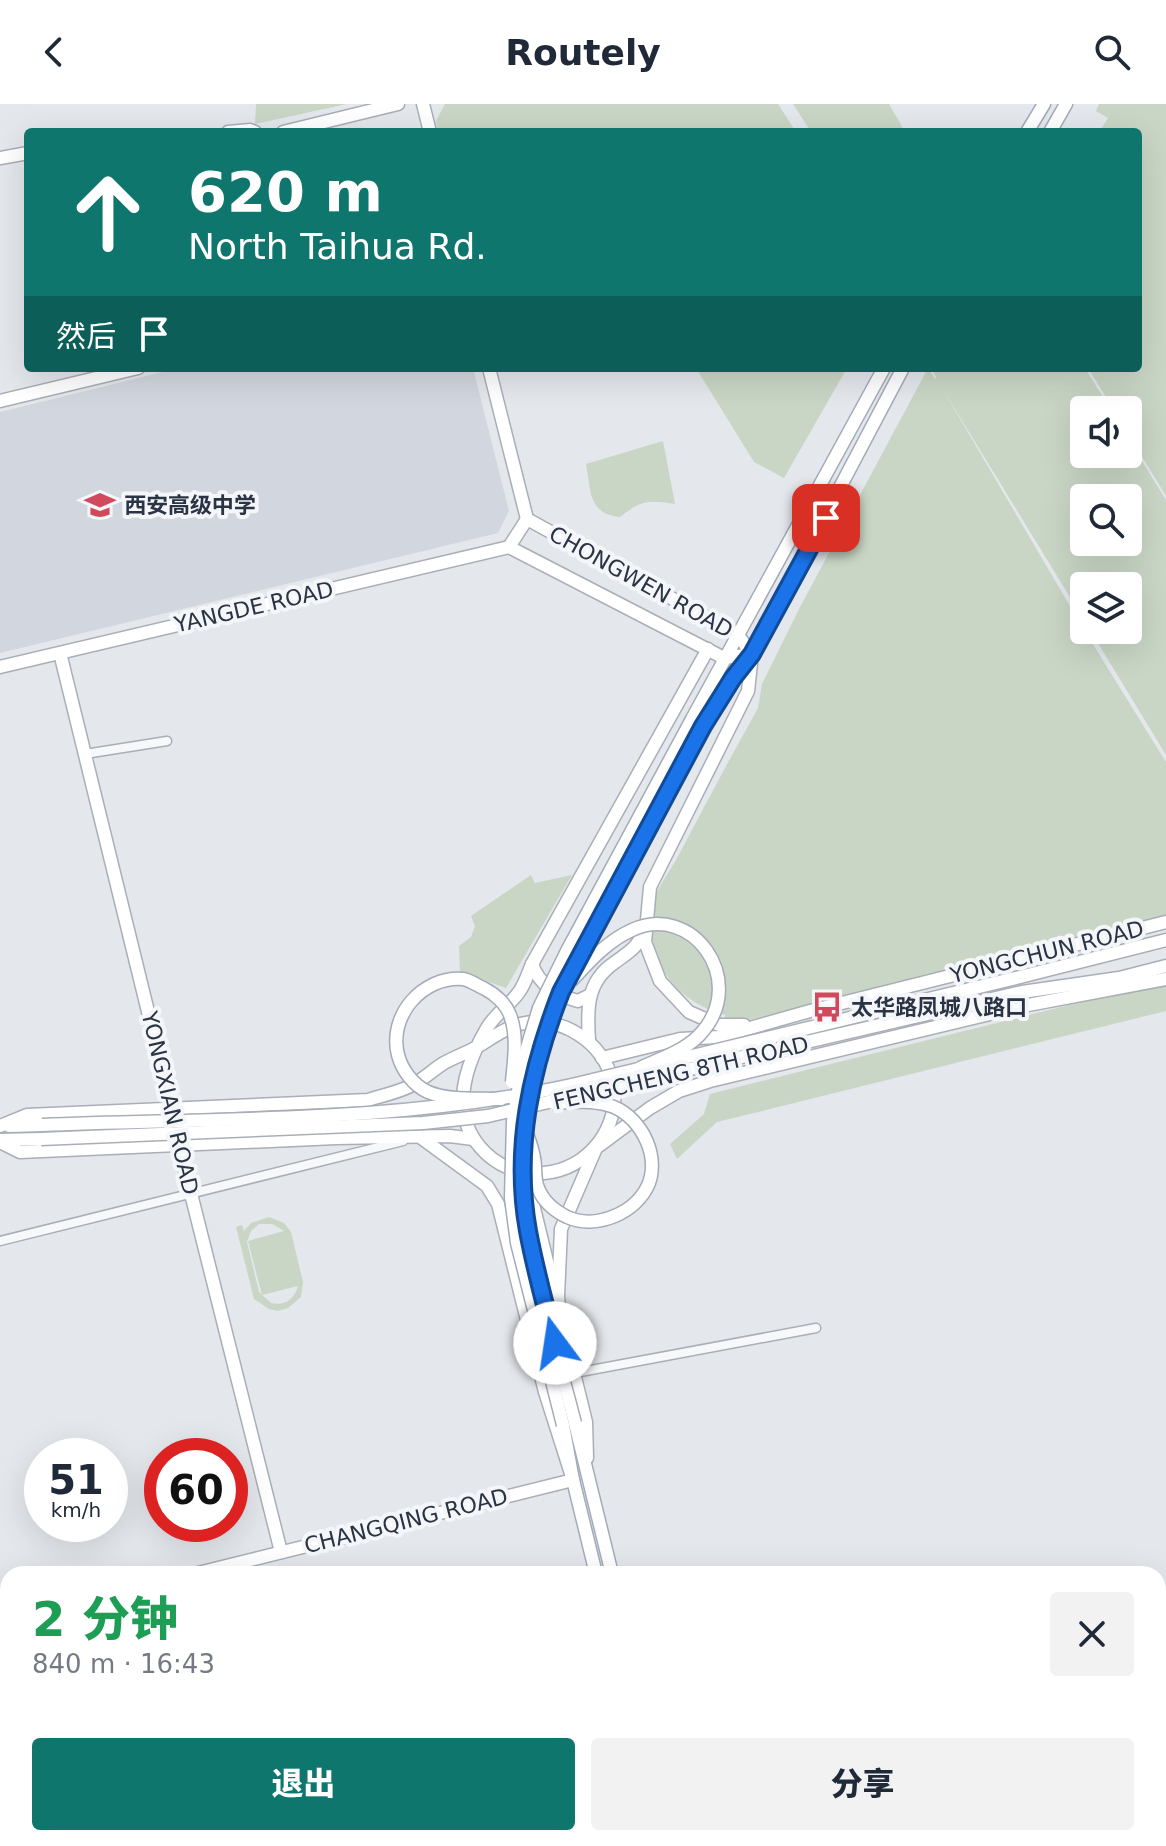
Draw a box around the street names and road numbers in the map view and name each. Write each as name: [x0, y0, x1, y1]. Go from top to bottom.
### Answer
street label: CHONGWEN ROAD: [545, 521, 737, 643]
street label: YANGDE ROAD: [171, 577, 336, 638]
street label: YONGCHUN ROAD: [947, 916, 1146, 988]
street label: YONGXIAN ROAD: [137, 1008, 203, 1197]
street label: FENGCHENG 8TH ROAD: [551, 1031, 811, 1115]
street label: CHANGQING ROAD: [302, 1484, 510, 1558]

